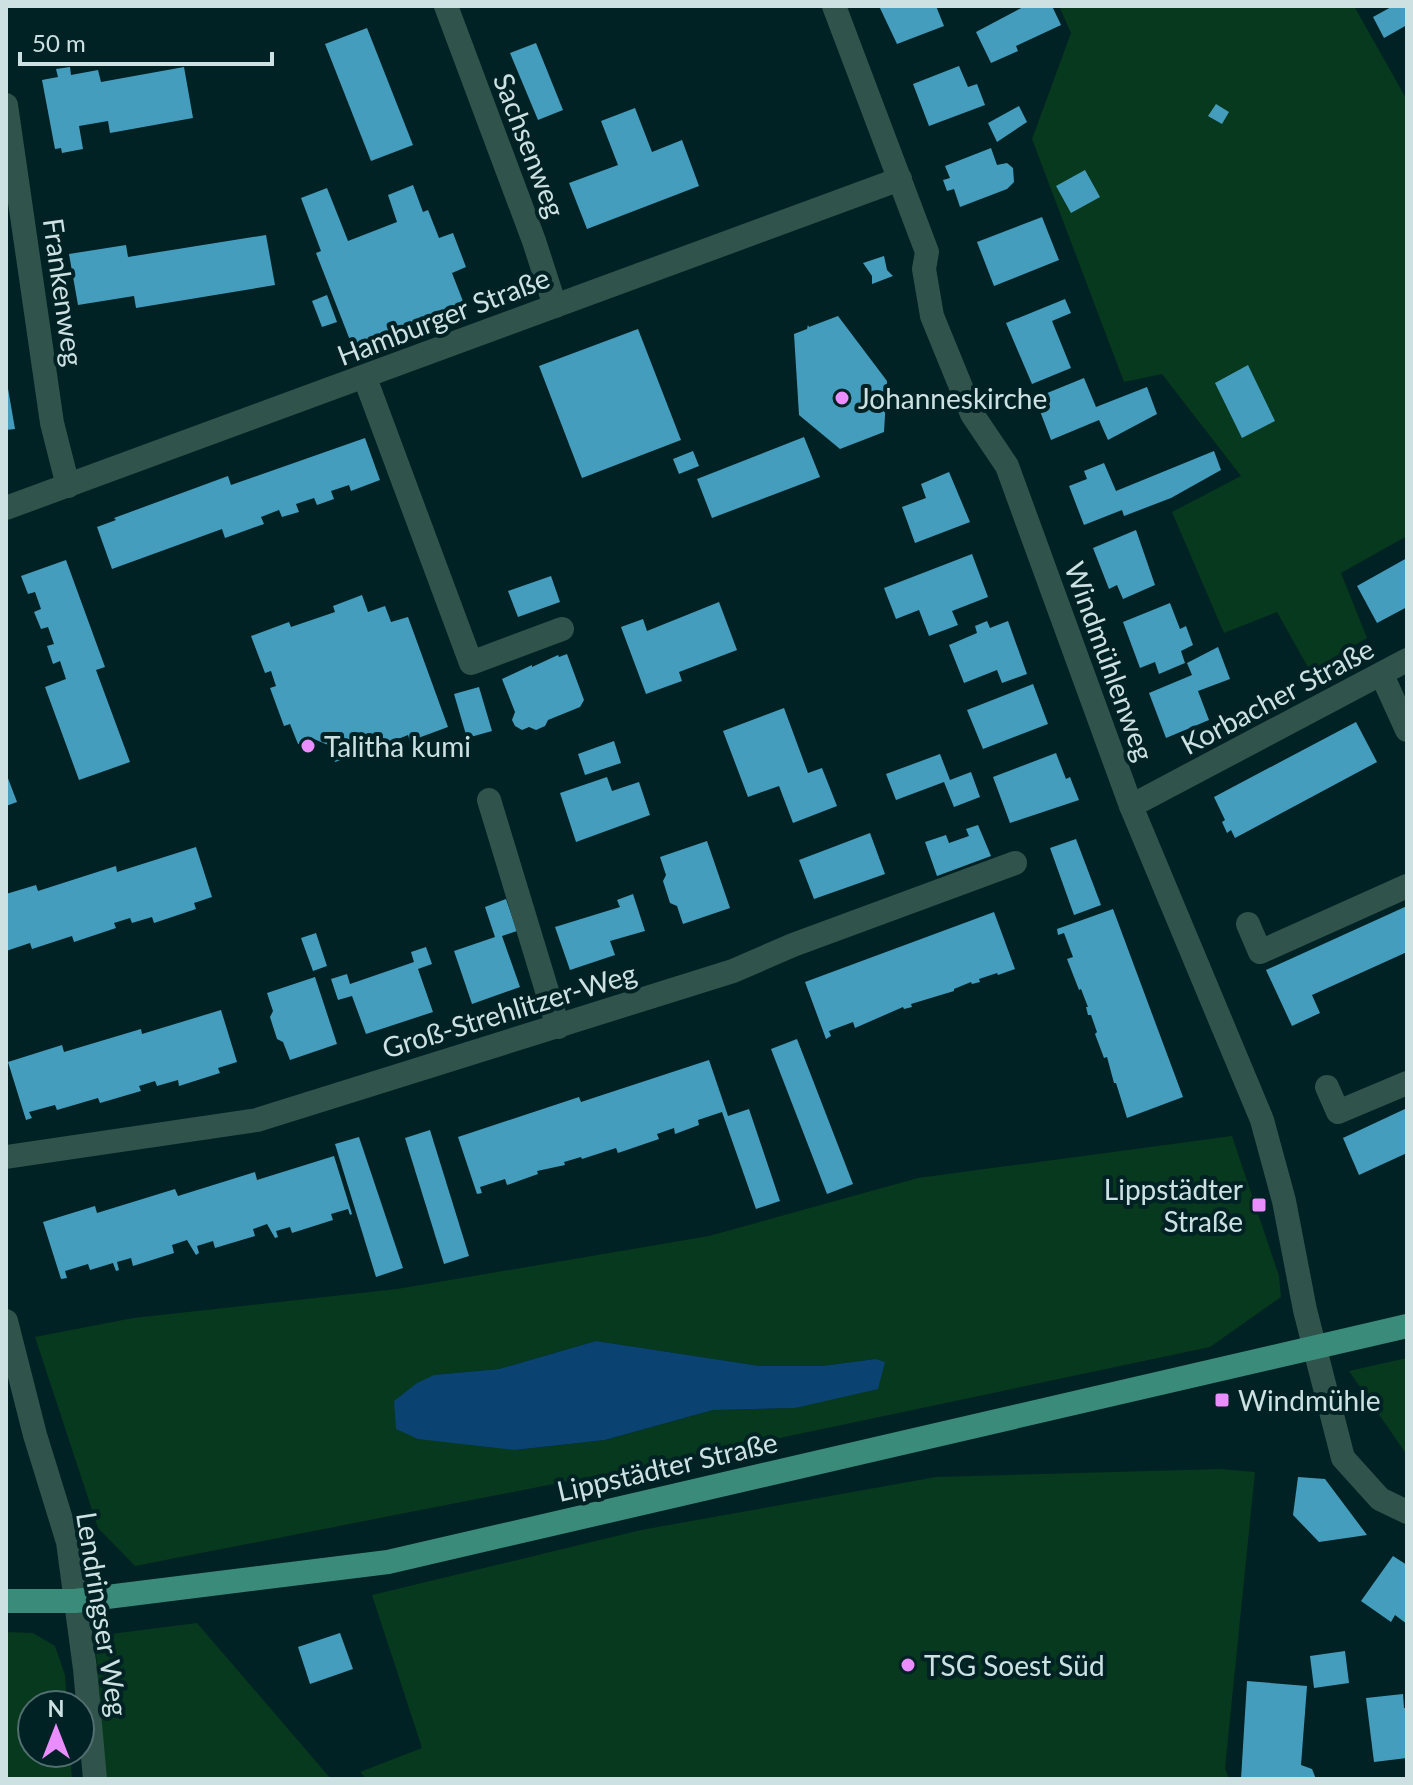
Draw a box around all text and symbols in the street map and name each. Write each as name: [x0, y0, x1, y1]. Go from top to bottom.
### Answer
scale bar: [20, 16, 272, 66]
text: 50 m: [32, 28, 86, 57]
street label: Sachsenweg: [487, 68, 573, 222]
street label: Frankenweg: [37, 216, 91, 368]
street label: Hamburger Straße: [332, 260, 554, 372]
place label: Johanneskirche: [858, 381, 1047, 415]
marker: Johanneskirche: [833, 389, 851, 407]
street label: Windmühlenweg: [1058, 557, 1162, 765]
street label: Korbacher Straße: [1175, 631, 1379, 761]
place label: Talitha kumi: [324, 729, 471, 763]
marker: Talitha kumi: [299, 737, 317, 755]
street label: Groß-Strehlitzer-Weg: [378, 955, 640, 1065]
place label: Lippstädter Straße: [1104, 1172, 1243, 1238]
marker: Lippstädter Straße: [1250, 1196, 1268, 1214]
place label: Windmühle: [1238, 1383, 1381, 1417]
marker: Windmühle: [1213, 1391, 1231, 1409]
street label: Lippstädter Straße: [553, 1424, 781, 1508]
street label: Lendringser Weg: [70, 1509, 136, 1719]
place label: TSG Soest Süd: [924, 1648, 1105, 1682]
marker: TSG Soest Süd: [899, 1656, 917, 1674]
north arrow: [16, 1689, 96, 1769]
text: N: [48, 1695, 64, 1722]

